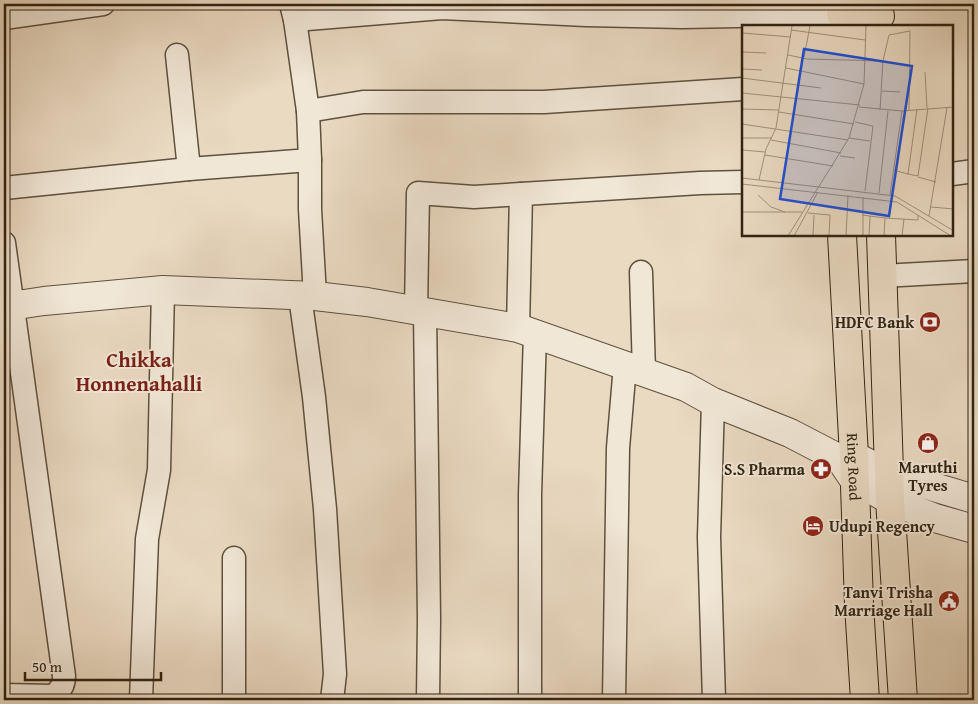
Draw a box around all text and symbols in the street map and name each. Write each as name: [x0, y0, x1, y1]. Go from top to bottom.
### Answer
inset map: [742, 25, 953, 236]
place label: HDFC Bank: [835, 310, 915, 334]
bank icon: HDFC Bank: [918, 310, 942, 334]
district label: Chikka Honnenahalli: [76, 344, 203, 399]
shop icon: Maruthi Tyres: [916, 431, 940, 455]
street label: Ring Road: [841, 432, 868, 501]
place label: Maruthi Tyres: [899, 455, 958, 497]
place label: S.S Pharma: [724, 457, 806, 481]
pharmacy icon: S.S Pharma: [809, 457, 833, 481]
hotel icon: Udupi Regency: [801, 514, 825, 538]
place label: Udupi Regency: [829, 514, 936, 538]
place label: Tanvi Trisha Marriage Hall: [834, 580, 934, 622]
public building icon: Tanvi Trisha Marriage Hall: [937, 589, 961, 613]
scale bar: [25, 649, 161, 681]
text: 50 m: [32, 656, 63, 677]

